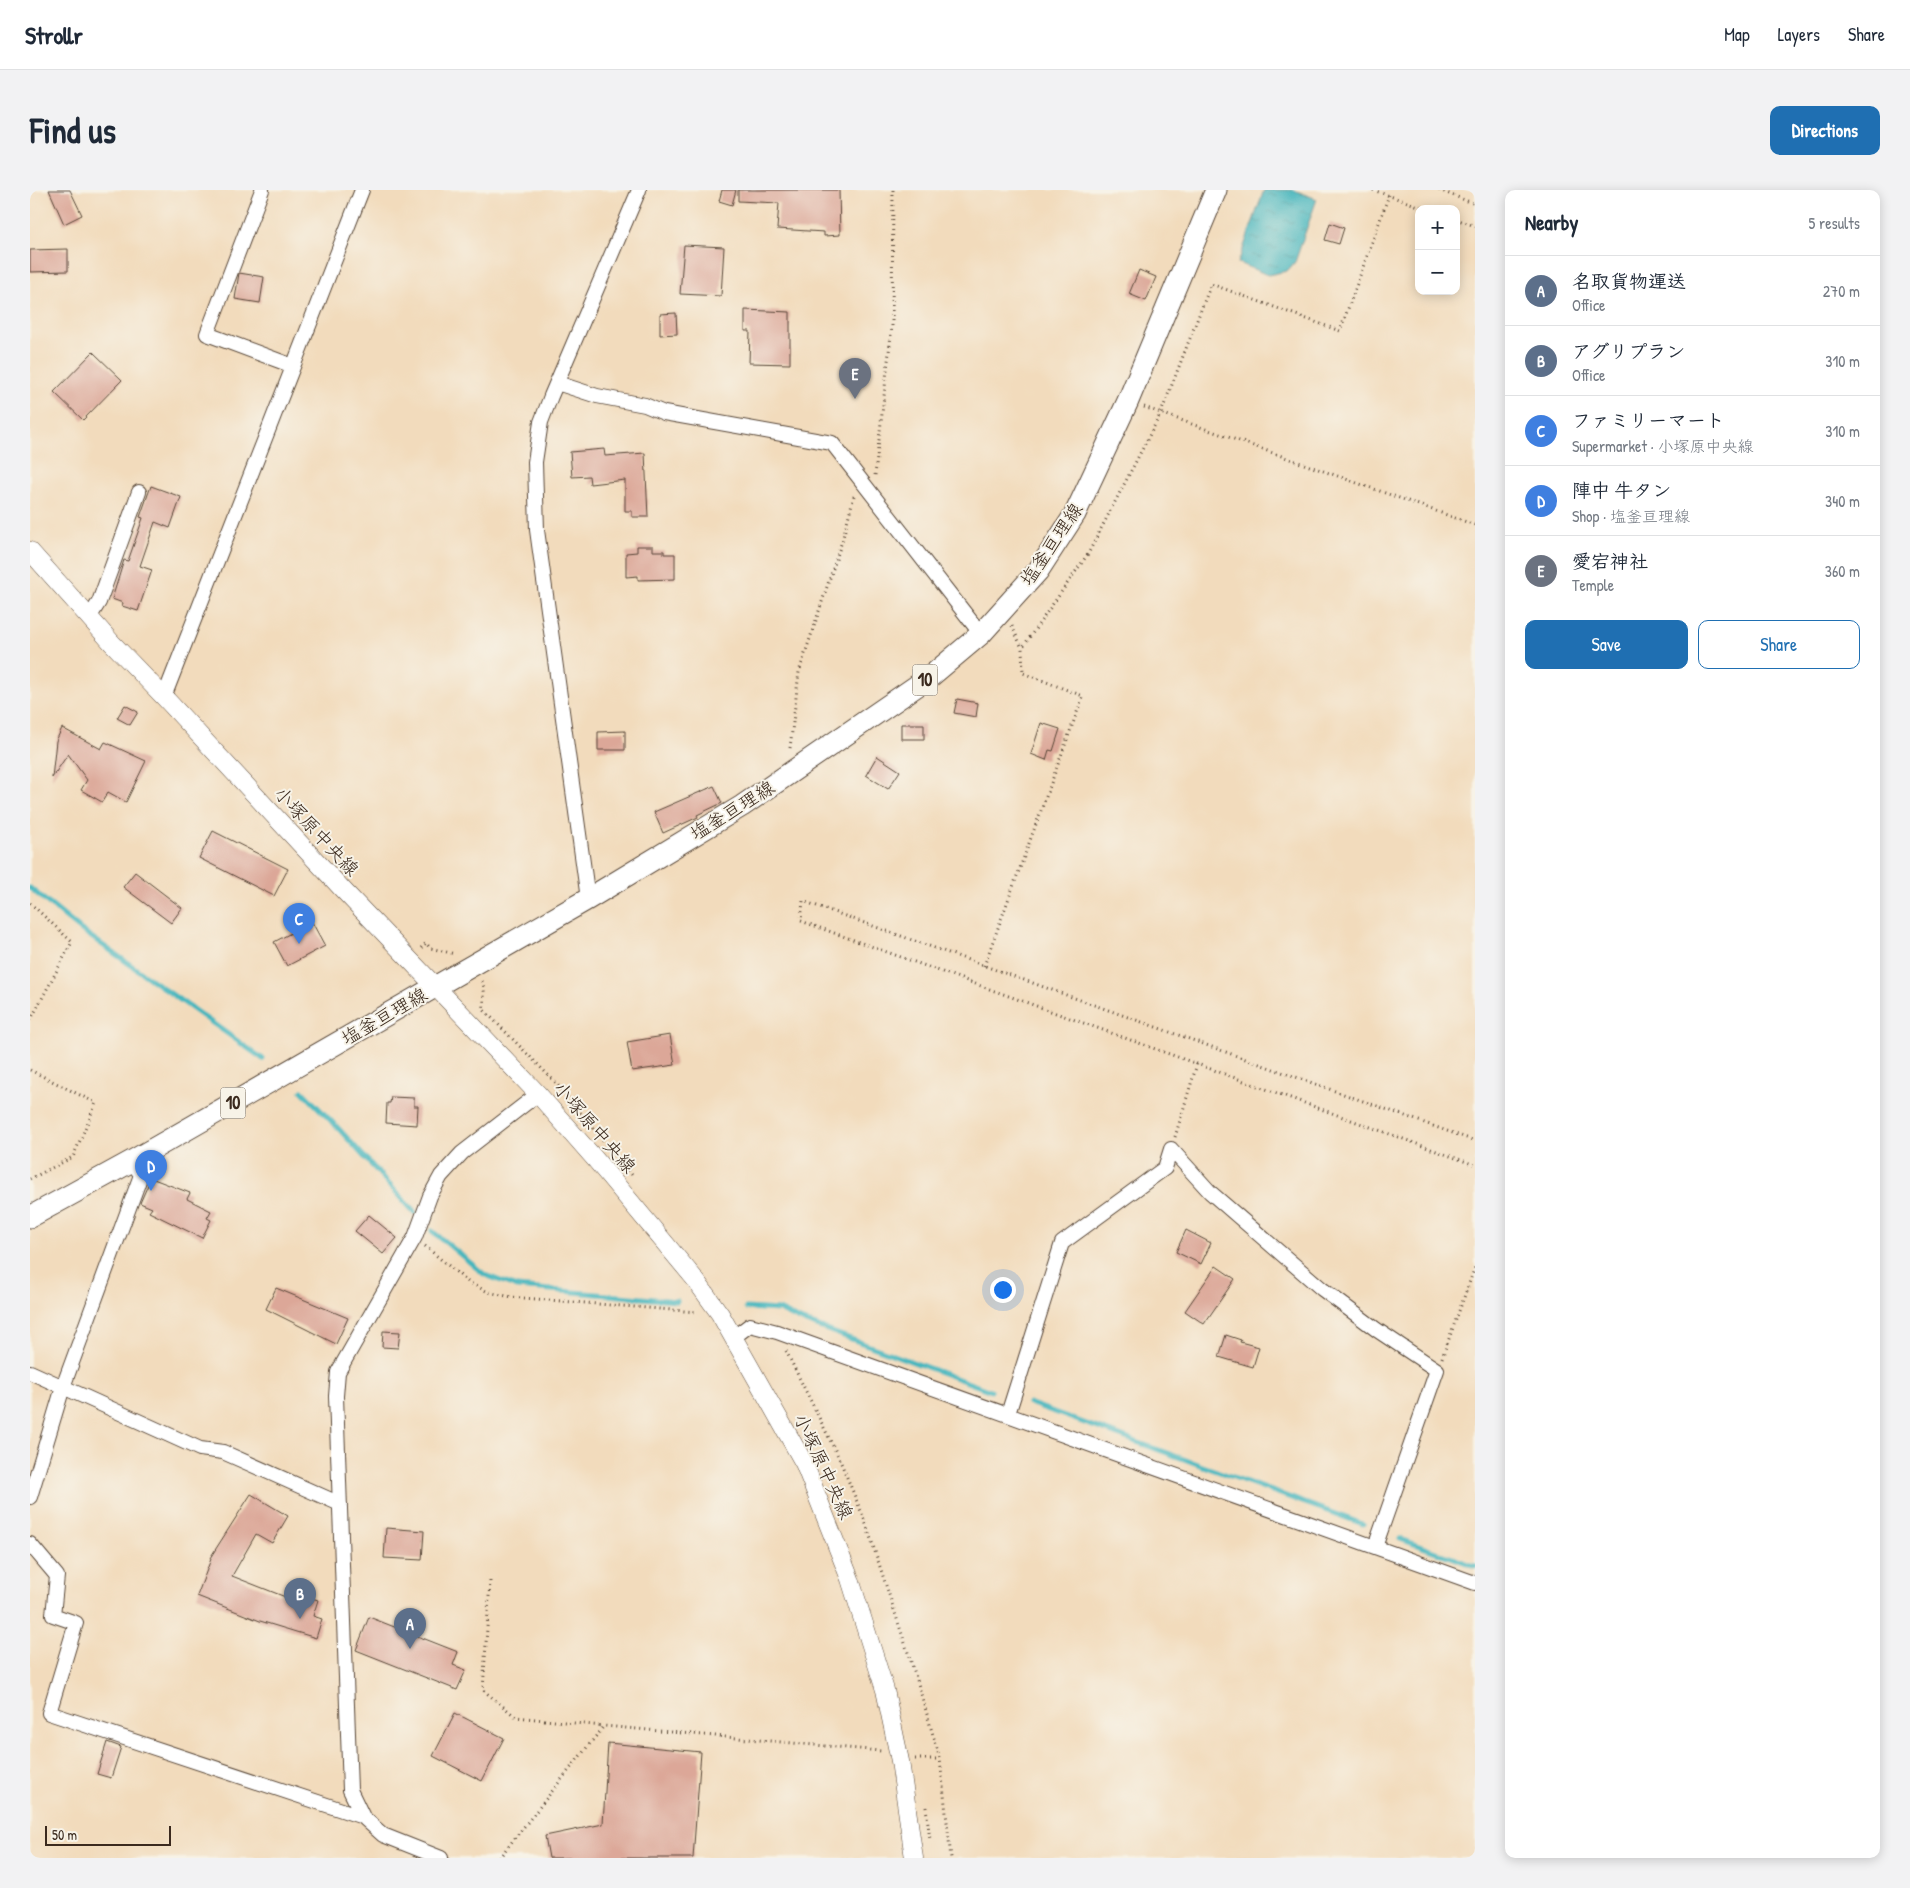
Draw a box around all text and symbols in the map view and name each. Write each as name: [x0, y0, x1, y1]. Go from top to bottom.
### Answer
text: Strollr: [25, 19, 83, 51]
text: Map: [1724, 22, 1750, 47]
text: Layers: [1778, 22, 1820, 47]
text: Share: [1848, 22, 1885, 47]
button: Directions: [1770, 106, 1880, 155]
text: Find us: [30, 107, 116, 154]
map controls: [1415, 205, 1460, 295]
button: +: [1415, 205, 1460, 250]
text: Nearby: [1525, 208, 1578, 237]
text: 5 results: [1809, 212, 1860, 234]
button: −: [1415, 250, 1460, 295]
text: 名取貨物運送: [1572, 268, 1686, 294]
text: A: [1537, 280, 1545, 302]
text: 270 m: [1823, 280, 1860, 302]
text: Office: [1572, 294, 1605, 316]
text: アグリプラン: [1572, 338, 1685, 364]
text: B: [1537, 350, 1545, 372]
text: 310 m: [1825, 350, 1860, 372]
pin: E: [839, 358, 871, 399]
text: Office: [1572, 364, 1605, 386]
text: ファミリーマート: [1572, 407, 1725, 433]
text: C: [1537, 420, 1545, 442]
text: 310 m: [1825, 420, 1860, 442]
text: Supermarket · 小塚原中央線: [1572, 435, 1754, 457]
text: 陣中 牛タン: [1572, 477, 1671, 503]
text: D: [1537, 490, 1545, 512]
text: 340 m: [1825, 490, 1860, 512]
street label: 塩釜亘理線: [1014, 497, 1088, 591]
text: Shop · 塩釜亘理線: [1572, 505, 1690, 527]
text: 愛宕神社: [1572, 548, 1648, 574]
text: E: [1537, 560, 1545, 582]
text: 360 m: [1825, 560, 1860, 582]
text: Temple: [1572, 574, 1614, 596]
button: Save: [1525, 620, 1688, 669]
button: Share: [1698, 620, 1860, 669]
road number: 10: [912, 664, 938, 696]
street label: 塩釜亘理線: [685, 774, 779, 846]
street label: 小塚原中央線: [269, 780, 365, 882]
pin: C: [283, 903, 315, 944]
street label: 塩釜亘理線: [336, 981, 432, 1051]
street label: 小塚原中央線: [548, 1075, 642, 1179]
road number: 10: [220, 1088, 246, 1118]
pin: D: [135, 1150, 167, 1191]
your location: [990, 1277, 1016, 1303]
street label: 小塚原中央線: [788, 1409, 860, 1523]
pin: B: [284, 1578, 316, 1619]
pin: A: [394, 1608, 426, 1649]
scale bar: [45, 1823, 171, 1846]
text: 50 m: [52, 1825, 77, 1844]

